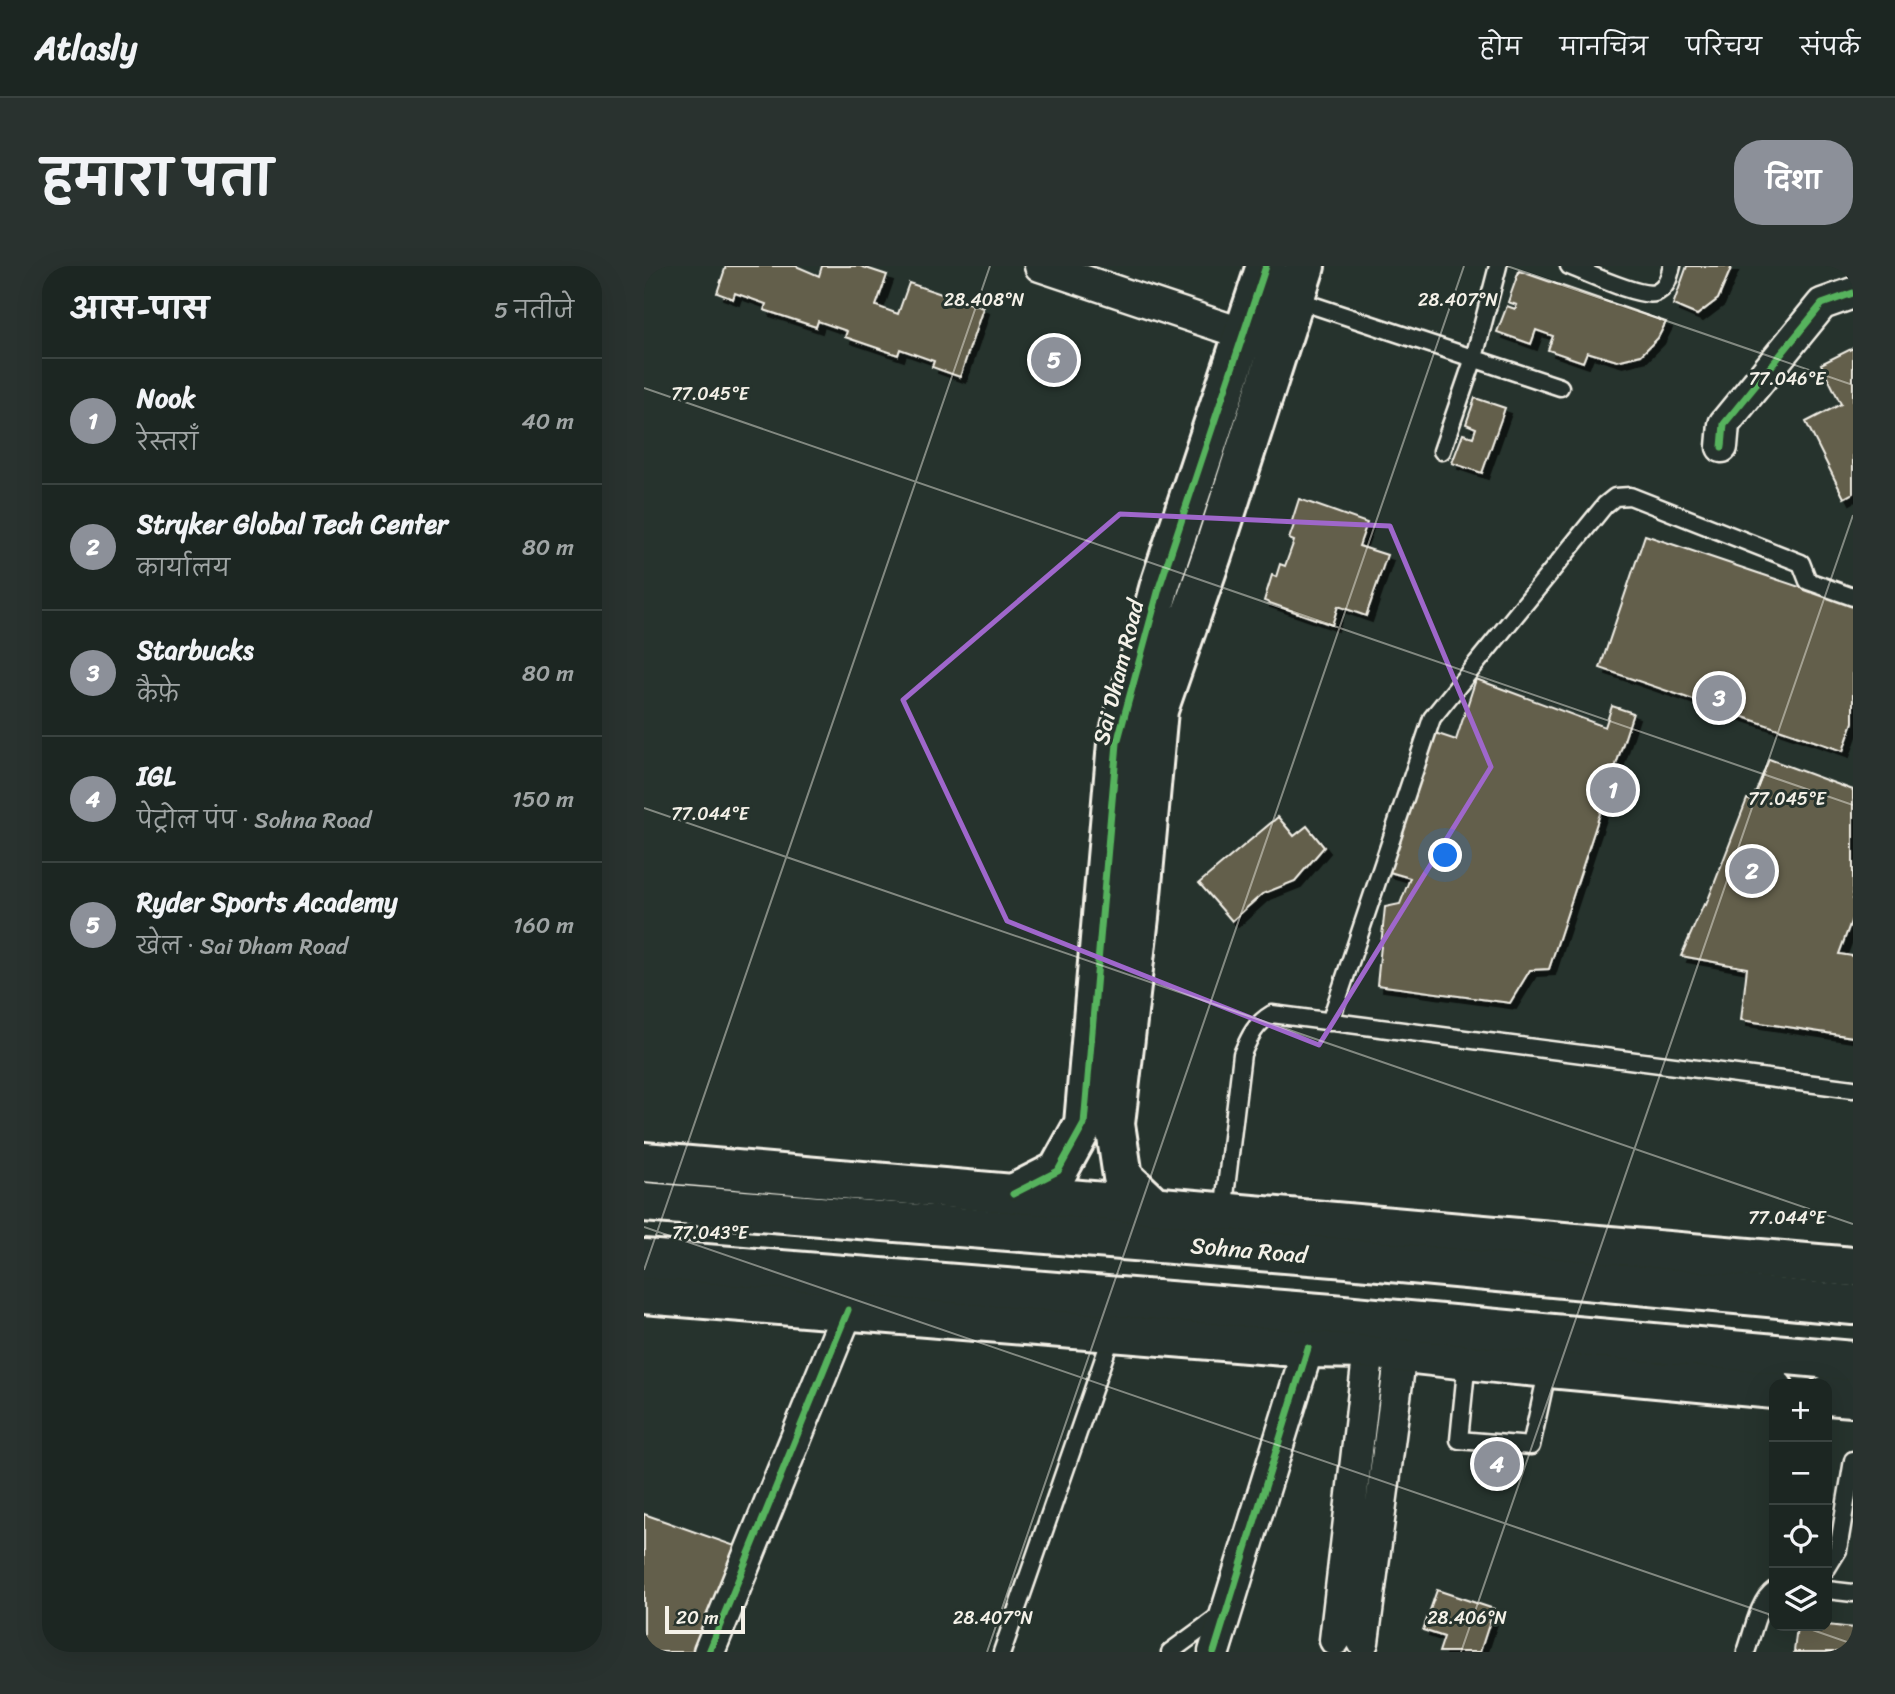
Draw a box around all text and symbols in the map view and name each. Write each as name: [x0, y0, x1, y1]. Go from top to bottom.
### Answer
text: Atlasly: [35, 19, 137, 77]
text: होम: [1479, 26, 1522, 68]
text: मानचित्र: [1560, 26, 1648, 68]
text: परिचय: [1686, 26, 1762, 68]
text: संपर्क: [1800, 26, 1860, 68]
text: हमारा पता: [42, 135, 273, 222]
button: दिशा: [1734, 140, 1853, 225]
text: आस-पास: [70, 282, 209, 336]
text: 28.408°N: [944, 284, 1025, 316]
text: 28.407°N: [1418, 284, 1498, 316]
text: 5 नतीजे: [494, 290, 574, 331]
pin: 5: [1031, 334, 1077, 386]
text: 77.046°E: [1749, 363, 1826, 395]
text: Nook: [137, 375, 195, 421]
text: 77.045°E: [671, 378, 750, 410]
text: 1: [88, 401, 98, 442]
text: 40 m: [521, 401, 574, 442]
text: रेस्तराँ: [137, 422, 198, 463]
text: Stryker Global Tech Center: [137, 501, 448, 547]
text: 2: [86, 527, 100, 568]
text: 80 m: [522, 527, 574, 568]
text: कार्यालय: [137, 548, 230, 589]
street label: Sai Dham Road: [1081, 593, 1157, 749]
text: Starbucks: [137, 627, 254, 673]
text: 3: [87, 653, 99, 694]
text: 80 m: [522, 653, 574, 694]
pin: 3: [1696, 672, 1742, 724]
text: कैफ़े: [137, 674, 179, 715]
text: IGL: [137, 753, 176, 799]
pin: 1: [1590, 764, 1636, 816]
text: 4: [86, 779, 100, 820]
text: 150 m: [512, 779, 574, 820]
text: 77.045°E: [1748, 783, 1827, 815]
text: 77.044°E: [671, 798, 750, 830]
text: पेट्रोल पंप · Sohna Road: [137, 800, 371, 841]
your location: [1428, 838, 1462, 872]
pin: 2: [1729, 845, 1775, 897]
text: Ryder Sports Academy: [137, 879, 398, 925]
text: 5: [86, 905, 100, 946]
text: 160 m: [513, 905, 574, 946]
text: खेल · Sai Dham Road: [137, 926, 348, 967]
text: 77.044°E: [1748, 1202, 1827, 1234]
text: 77.043°E: [672, 1217, 749, 1249]
street label: Sohna Road: [1189, 1225, 1311, 1276]
map controls: [1769, 1379, 1832, 1631]
button: +: [1769, 1379, 1832, 1442]
pin: 4: [1474, 1438, 1520, 1490]
button: −: [1769, 1442, 1832, 1505]
button: locate: [1769, 1505, 1832, 1568]
button: layers: [1769, 1568, 1832, 1631]
text: 20 m: [676, 1601, 719, 1634]
text: 28.407°N: [953, 1602, 1033, 1634]
text: 28.406°N: [1427, 1602, 1507, 1634]
scale bar: [665, 1603, 746, 1635]

